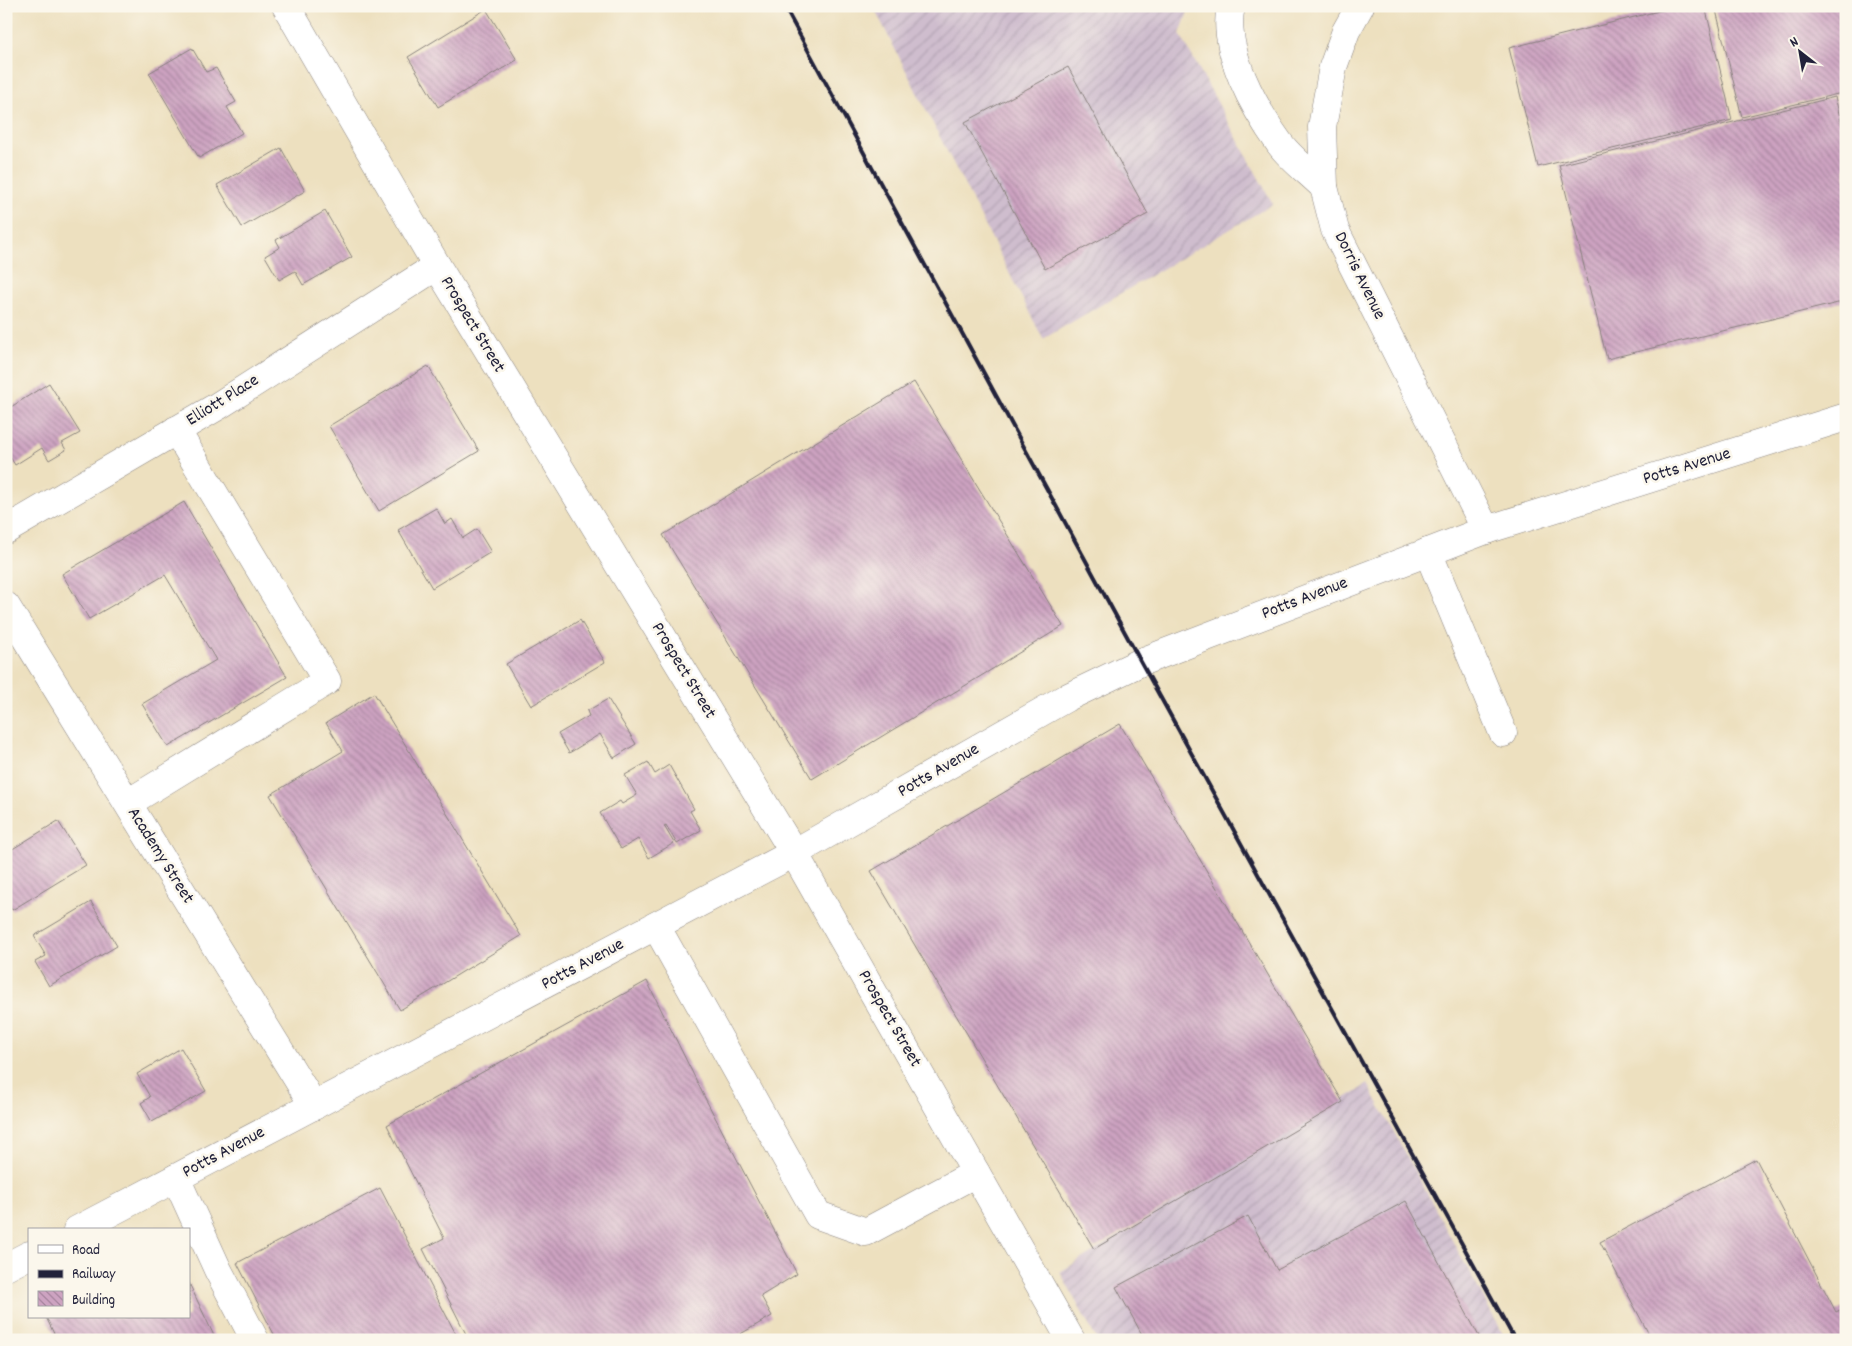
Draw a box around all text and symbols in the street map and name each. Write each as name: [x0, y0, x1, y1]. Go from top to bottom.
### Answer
north arrow: [1774, 28, 1824, 78]
text: N: [1786, 32, 1803, 53]
street label: Dorris Avenue: [1327, 228, 1391, 324]
street label: Prospect Street: [433, 272, 511, 378]
street label: Elliott Place: [182, 369, 264, 433]
street label: Potts Avenue: [1640, 442, 1734, 492]
street label: Potts Avenue: [1258, 571, 1352, 627]
street label: Prospect Street: [644, 618, 722, 724]
street label: Potts Avenue: [894, 738, 984, 804]
street label: Academy Street: [120, 803, 200, 909]
street label: Potts Avenue: [537, 933, 629, 997]
street label: Prospect Street: [851, 966, 927, 1072]
street label: Potts Avenue: [178, 1121, 270, 1185]
legend: [28, 1228, 190, 1318]
text: Road: [72, 1240, 100, 1262]
text: Railway: [72, 1264, 116, 1286]
text: Building: [72, 1290, 115, 1312]

